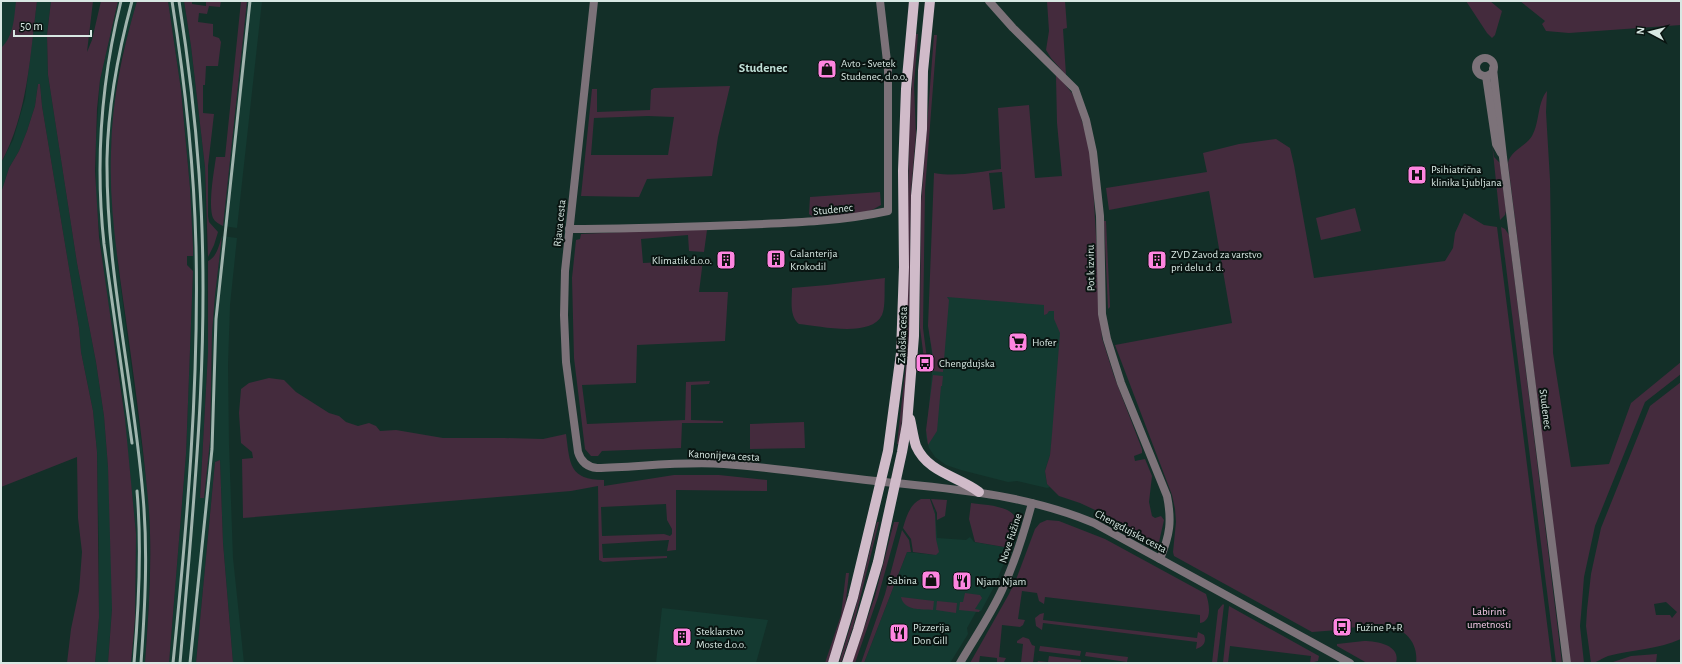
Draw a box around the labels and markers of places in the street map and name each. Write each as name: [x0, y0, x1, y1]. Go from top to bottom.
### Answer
shop icon: Avto - Svetek Studenec, d.o.o.: [816, 58, 838, 80]
place label: Avto - Svetek Studenec, d.o.o.: [841, 58, 907, 82]
hospital icon: Psihiatrična klinika Ljubljana: [1406, 164, 1428, 186]
place label: Psihiatrična klinika Ljubljana: [1431, 164, 1502, 188]
building icon: Galanterija Krokodil: [765, 248, 787, 270]
place label: Galanterija Krokodil: [790, 248, 838, 272]
building icon: Klimatik d.o.o.: [715, 249, 737, 271]
building icon: ZVD Zavod za varstvo pri delu d. d.: [1146, 249, 1168, 271]
place label: ZVD Zavod za varstvo pri delu d. d.: [1171, 249, 1262, 273]
place label: Klimatik d.o.o.: [652, 255, 712, 266]
supermarket icon: Hofer: [1007, 331, 1029, 353]
place label: Hofer: [1032, 337, 1057, 348]
bus stop icon: Chengdujska: [914, 352, 936, 374]
place label: Chengdujska: [939, 358, 995, 369]
shop icon: Sabina: [920, 569, 942, 591]
restaurant icon: Njam Njam: [951, 570, 973, 592]
place label: Sabina: [888, 575, 917, 586]
place label: Njam Njam: [976, 576, 1026, 587]
bus stop icon: Fužine P+R: [1331, 616, 1353, 638]
restaurant icon: Pizzerija Don Gill: [888, 622, 910, 644]
place label: Pizzerija Don Gill: [913, 622, 950, 646]
place label: Fužine P+R: [1356, 622, 1403, 633]
building icon: Steklarstvo Moste d.o.o.: [671, 626, 693, 648]
place label: Steklarstvo Moste d.o.o.: [696, 626, 746, 650]

